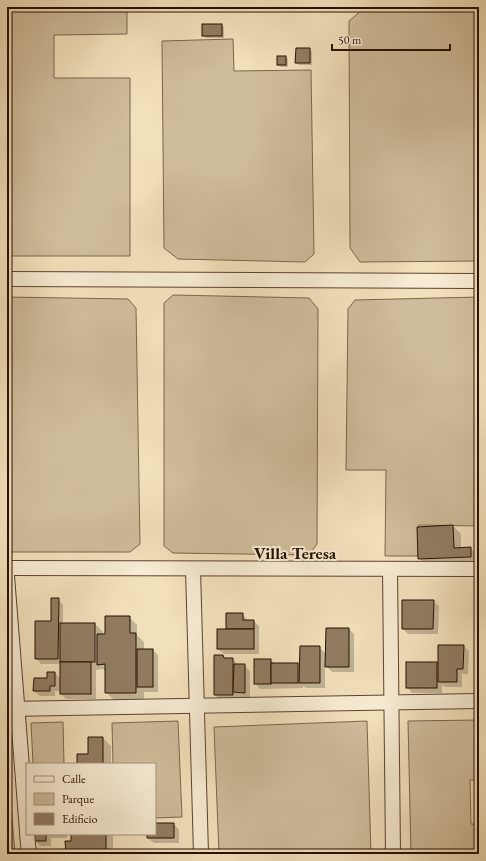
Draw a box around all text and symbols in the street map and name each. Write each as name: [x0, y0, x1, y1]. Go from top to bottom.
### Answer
scale bar: [332, 26, 450, 52]
text: 50 m: [338, 32, 362, 48]
district label: Villa Teresa: [254, 542, 337, 564]
legend: [26, 763, 156, 835]
text: Calle: [62, 771, 86, 787]
text: Parque: [62, 791, 94, 807]
text: Edificio: [62, 811, 98, 827]

